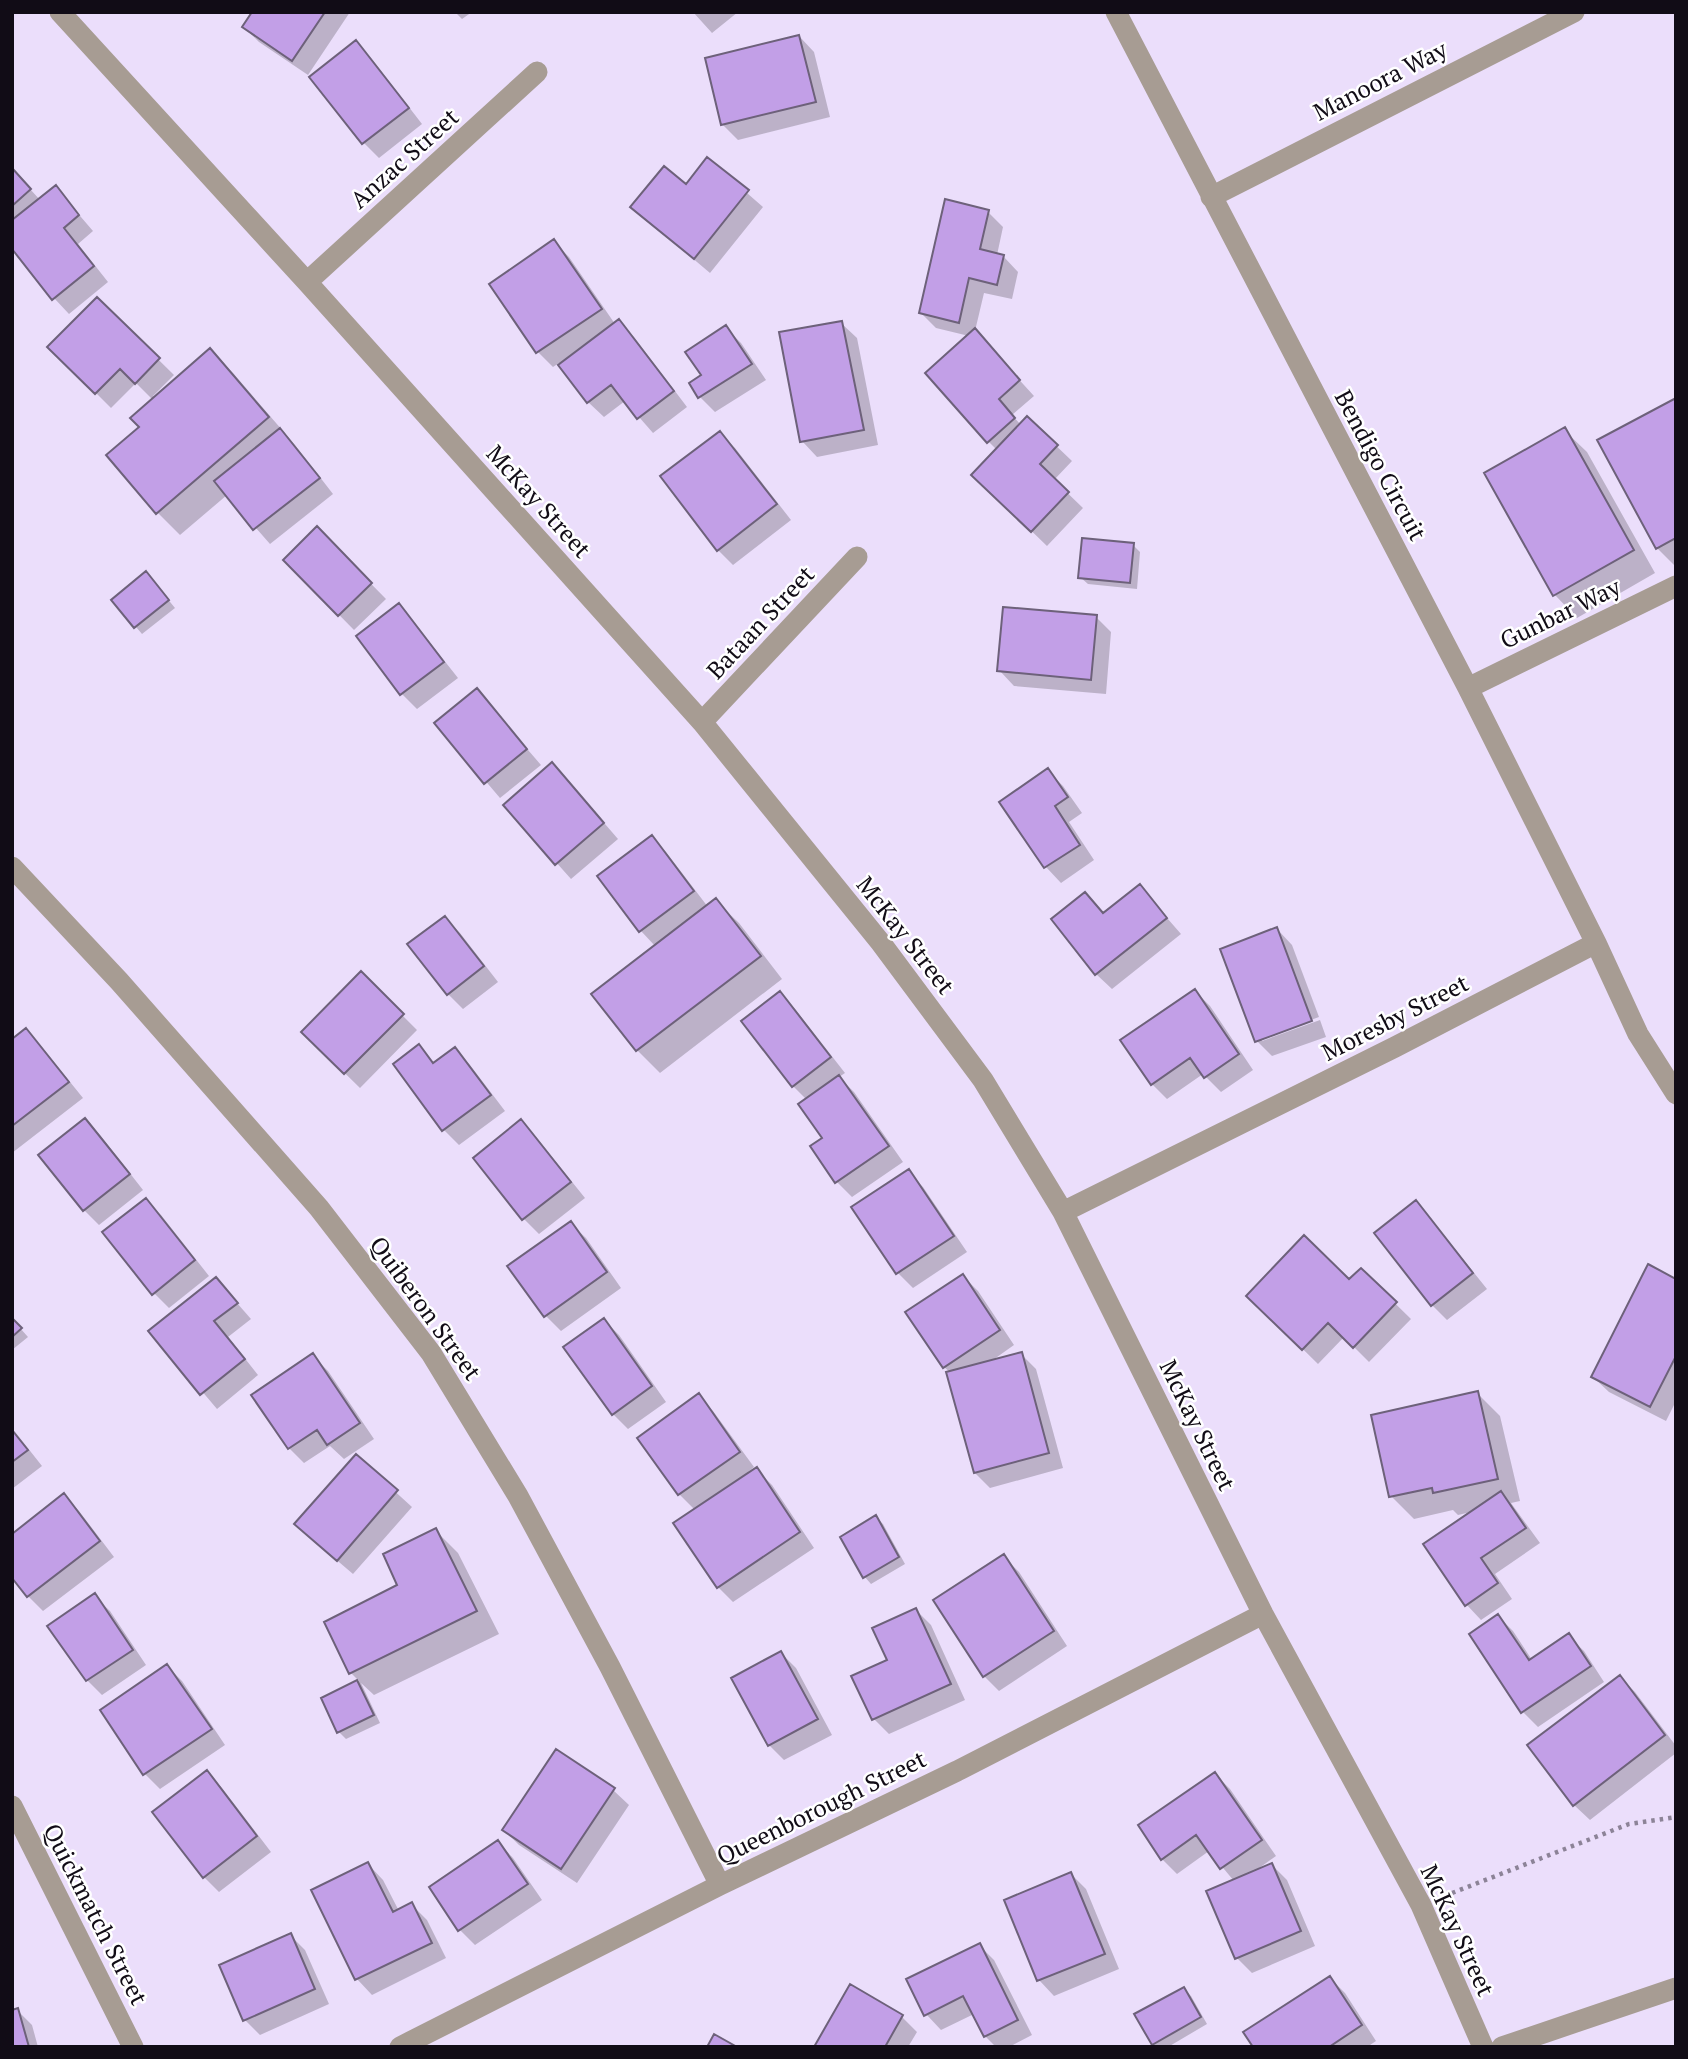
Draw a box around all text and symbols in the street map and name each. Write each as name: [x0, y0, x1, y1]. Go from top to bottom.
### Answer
street label: Manoora Way: [1308, 32, 1453, 127]
street label: Anzac Street: [343, 101, 465, 215]
street label: Bendigo Circuit: [1328, 384, 1434, 546]
street label: McKay Street: [480, 438, 598, 564]
street label: Bataan Street: [699, 558, 821, 686]
street label: Gunbar Way: [1495, 570, 1626, 656]
street label: McKay Street: [850, 869, 962, 1001]
street label: Moresby Street: [1316, 966, 1474, 1068]
street label: Quiberon Street: [363, 1230, 489, 1386]
street label: McKay Street: [1153, 1354, 1243, 1496]
street label: Queenborough Street: [711, 1742, 931, 1872]
street label: Quickmatch Street: [37, 1818, 156, 2010]
street label: McKay Street: [1414, 1859, 1502, 2001]

